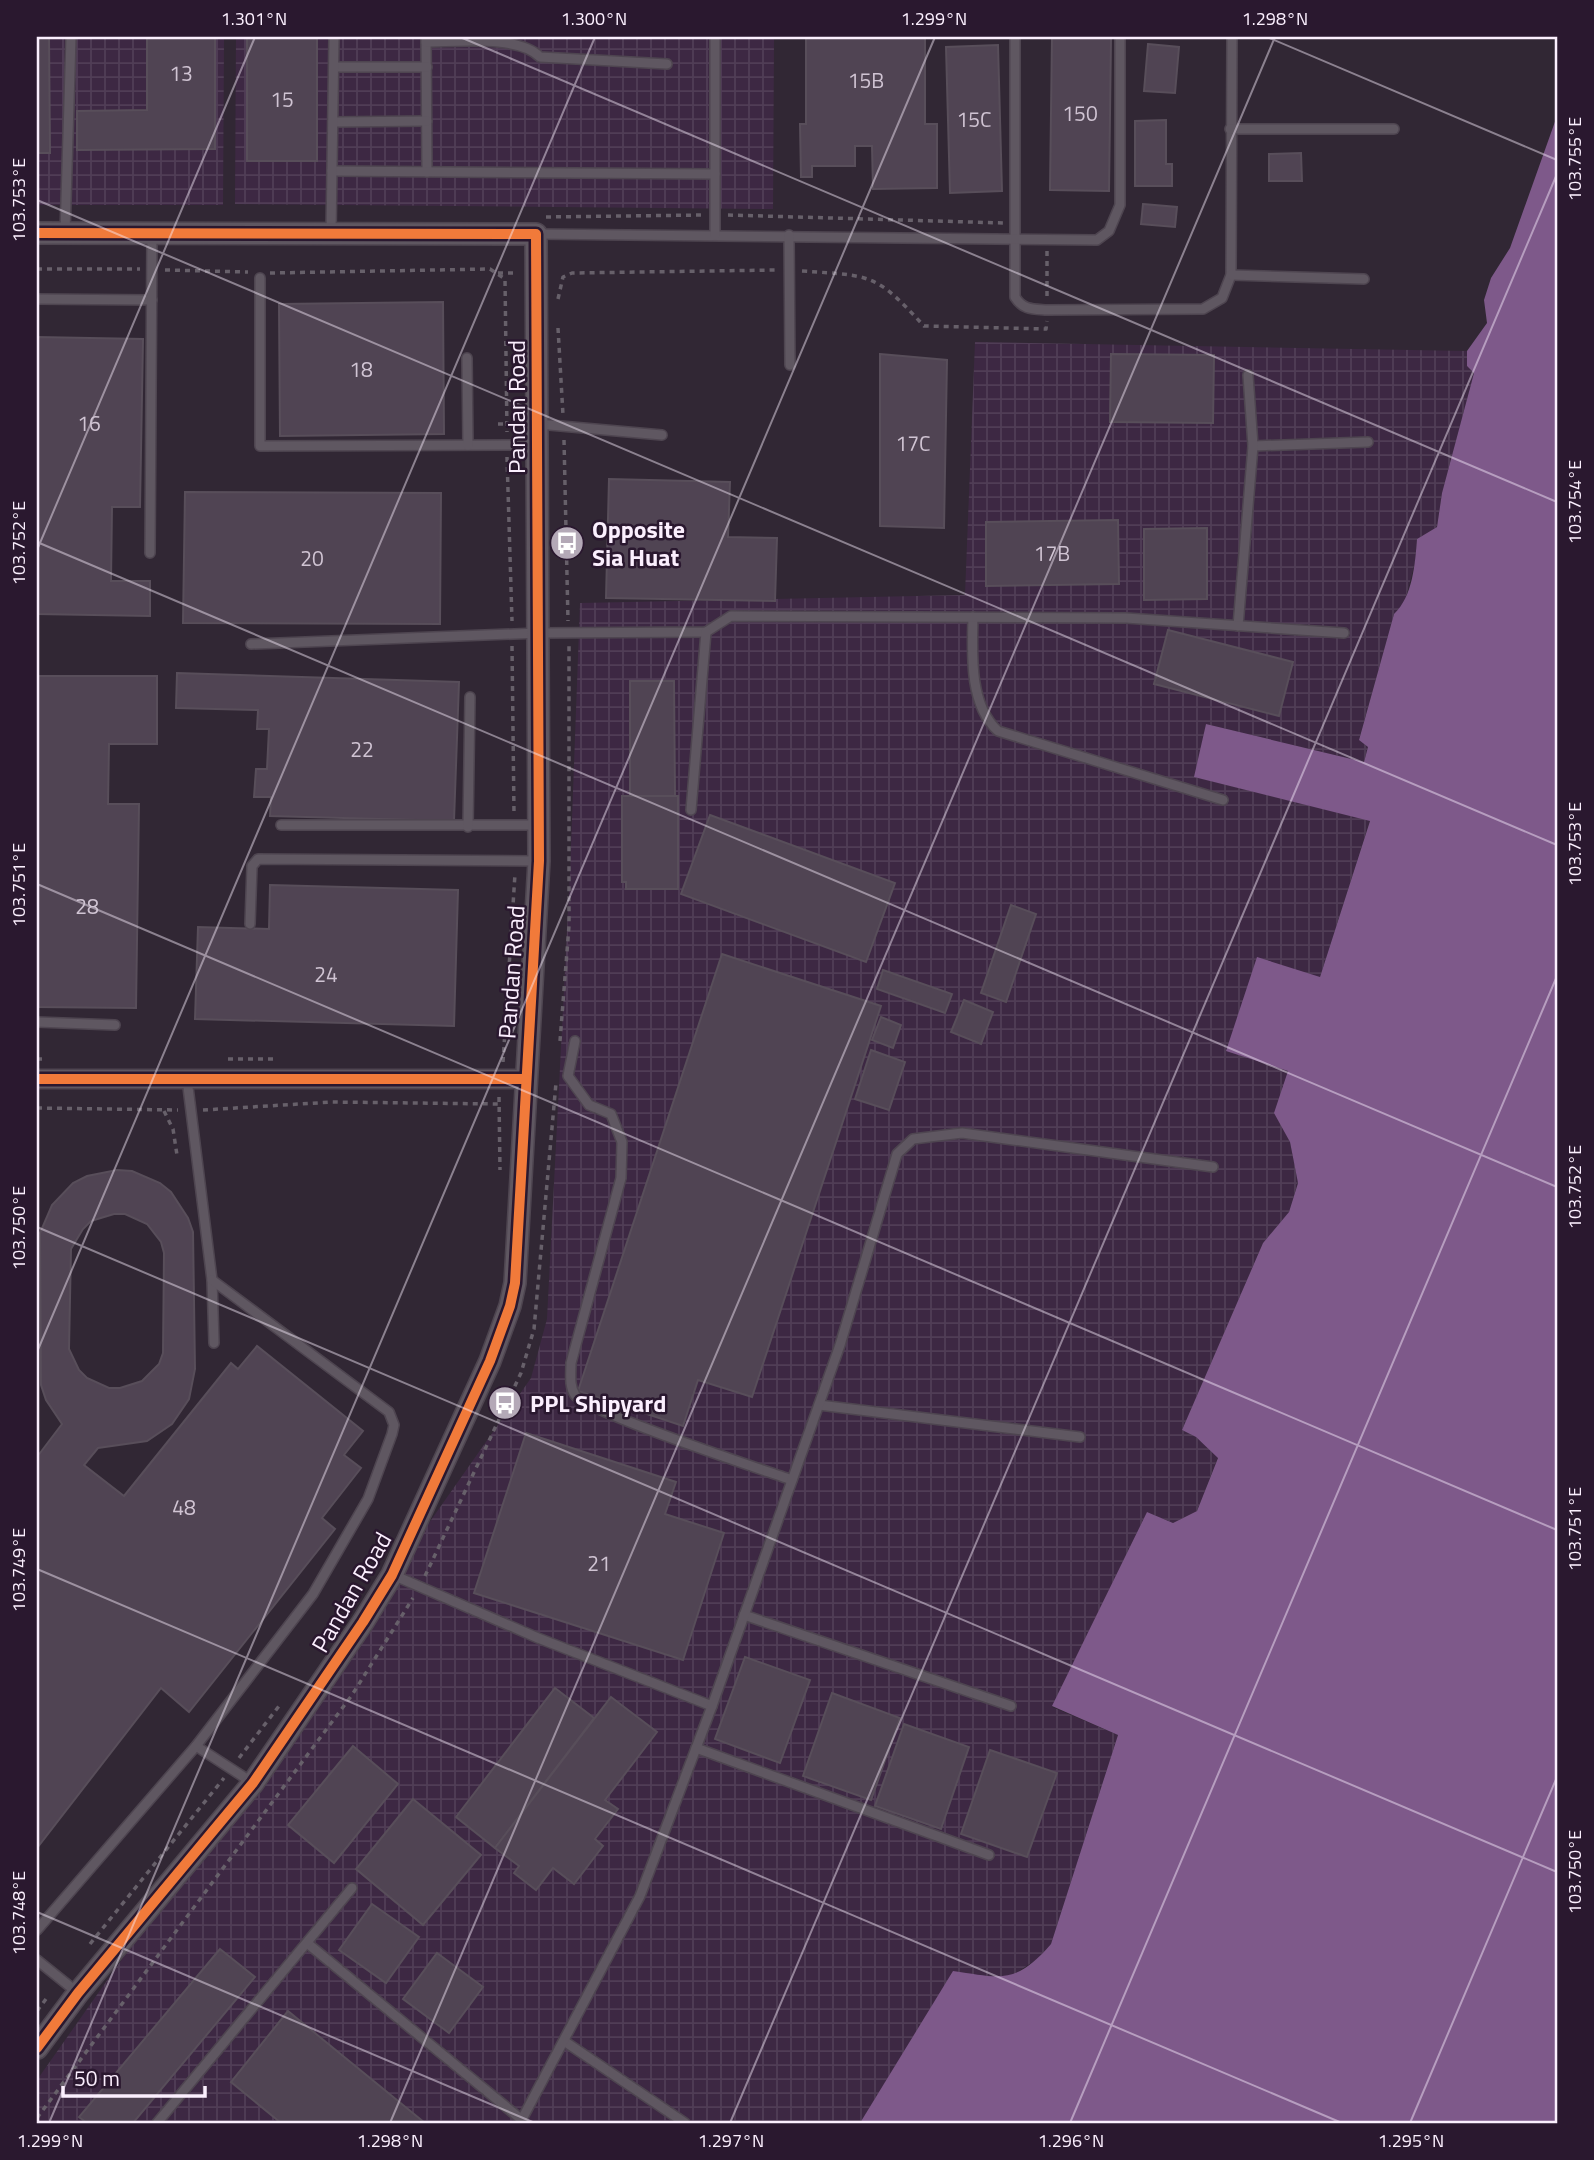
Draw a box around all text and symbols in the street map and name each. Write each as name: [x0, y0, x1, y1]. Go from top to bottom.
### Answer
text: 1.301°N: [221, 5, 287, 32]
text: 1.300°N: [561, 5, 627, 32]
text: 1.299°N: [901, 5, 967, 32]
text: 1.298°N: [1242, 5, 1308, 32]
house number: 13: [169, 57, 193, 89]
house number: 15B: [848, 64, 884, 96]
house number: 15: [270, 83, 294, 115]
house number: 150: [1062, 97, 1098, 129]
house number: 15C: [957, 103, 991, 135]
text: 103.755°E: [1561, 117, 1588, 201]
text: 103.753°E: [5, 158, 32, 242]
street label: Pandan Road: [498, 340, 534, 474]
house number: 18: [349, 353, 373, 385]
house number: 16: [77, 407, 101, 439]
house number: 17C: [896, 427, 930, 459]
text: 103.754°E: [1561, 460, 1588, 544]
text: 103.752°E: [5, 501, 32, 585]
place label: Opposite Sia Huat: [592, 511, 685, 575]
bus stop icon: Opposite Sia Huat: [548, 524, 586, 562]
house number: 17B: [1034, 537, 1070, 569]
house number: 20: [300, 542, 324, 574]
house number: 22: [350, 733, 374, 765]
text: 103.753°E: [1561, 802, 1588, 886]
text: 103.751°E: [5, 843, 32, 927]
house number: 28: [75, 890, 99, 922]
street label: Pandan Road: [488, 904, 534, 1040]
house number: 24: [314, 958, 338, 990]
text: 103.752°E: [1561, 1145, 1588, 1229]
text: 103.750°E: [5, 1186, 32, 1270]
bus stop icon: PPL Shipyard: [486, 1384, 524, 1422]
place label: PPL Shipyard: [530, 1385, 666, 1421]
text: 103.751°E: [1561, 1487, 1588, 1571]
house number: 48: [172, 1491, 196, 1523]
street label: Pandan Road: [302, 1525, 400, 1659]
text: 103.749°E: [5, 1528, 32, 1612]
house number: 21: [587, 1547, 611, 1579]
text: 103.750°E: [1561, 1830, 1588, 1914]
text: 103.748°E: [5, 1871, 32, 1955]
scale bar: [63, 2055, 205, 2099]
text: 50 m: [74, 2062, 120, 2094]
text: 1.299°N: [17, 2127, 83, 2154]
text: 1.298°N: [357, 2127, 423, 2154]
text: 1.297°N: [698, 2127, 764, 2154]
text: 1.296°N: [1038, 2127, 1104, 2154]
text: 1.295°N: [1378, 2127, 1444, 2154]

